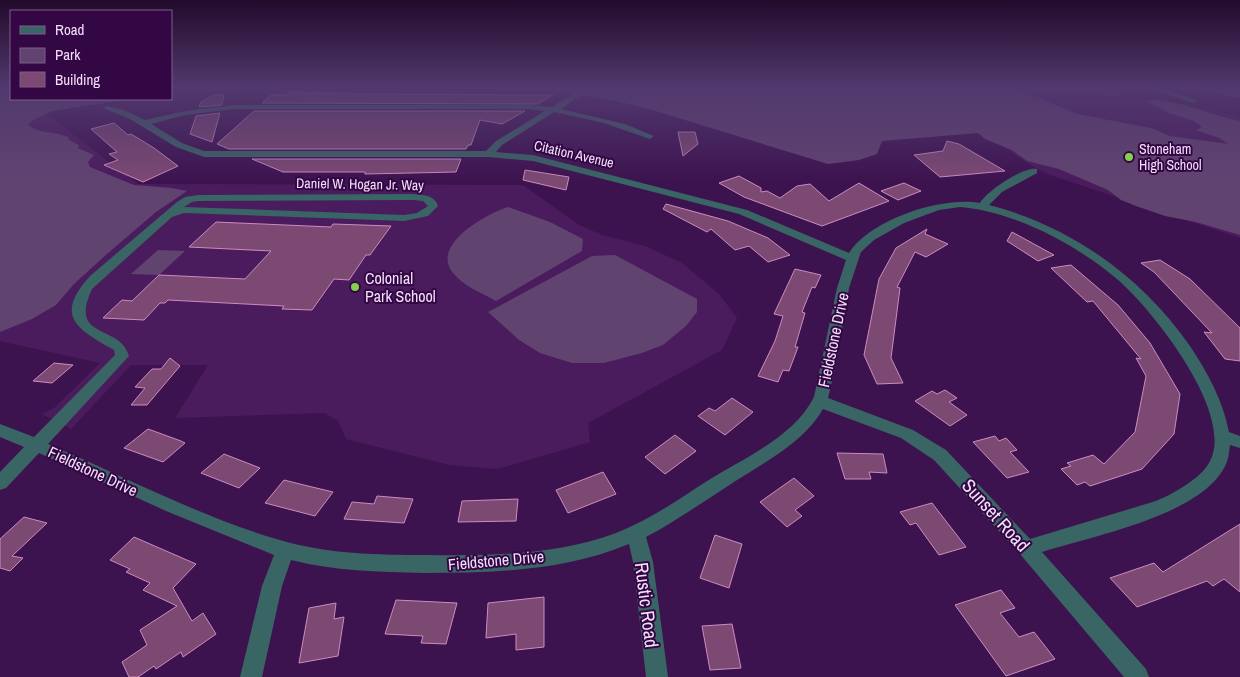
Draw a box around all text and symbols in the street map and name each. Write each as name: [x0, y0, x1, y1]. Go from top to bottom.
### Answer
legend: [10, 10, 172, 100]
text: Road: [55, 19, 84, 40]
text: Park: [55, 44, 81, 65]
text: Building: [55, 69, 100, 90]
street label: Citation Avenue: [532, 136, 616, 172]
place label: Stoneham High School: [1139, 140, 1202, 174]
marker: Stoneham High School: [1123, 151, 1135, 163]
street label: Daniel W. Hogan Jr. Way: [296, 174, 424, 194]
place label: Colonial Park School: [365, 267, 436, 307]
marker: Colonial Park School: [349, 281, 361, 293]
street label: Fieldstone Drive: [812, 291, 854, 389]
street label: Fieldstone Drive: [45, 441, 141, 501]
street label: Sunset Road: [956, 473, 1036, 557]
street label: Fieldstone Drive: [447, 545, 545, 575]
street label: Rustic Road: [629, 561, 665, 649]

